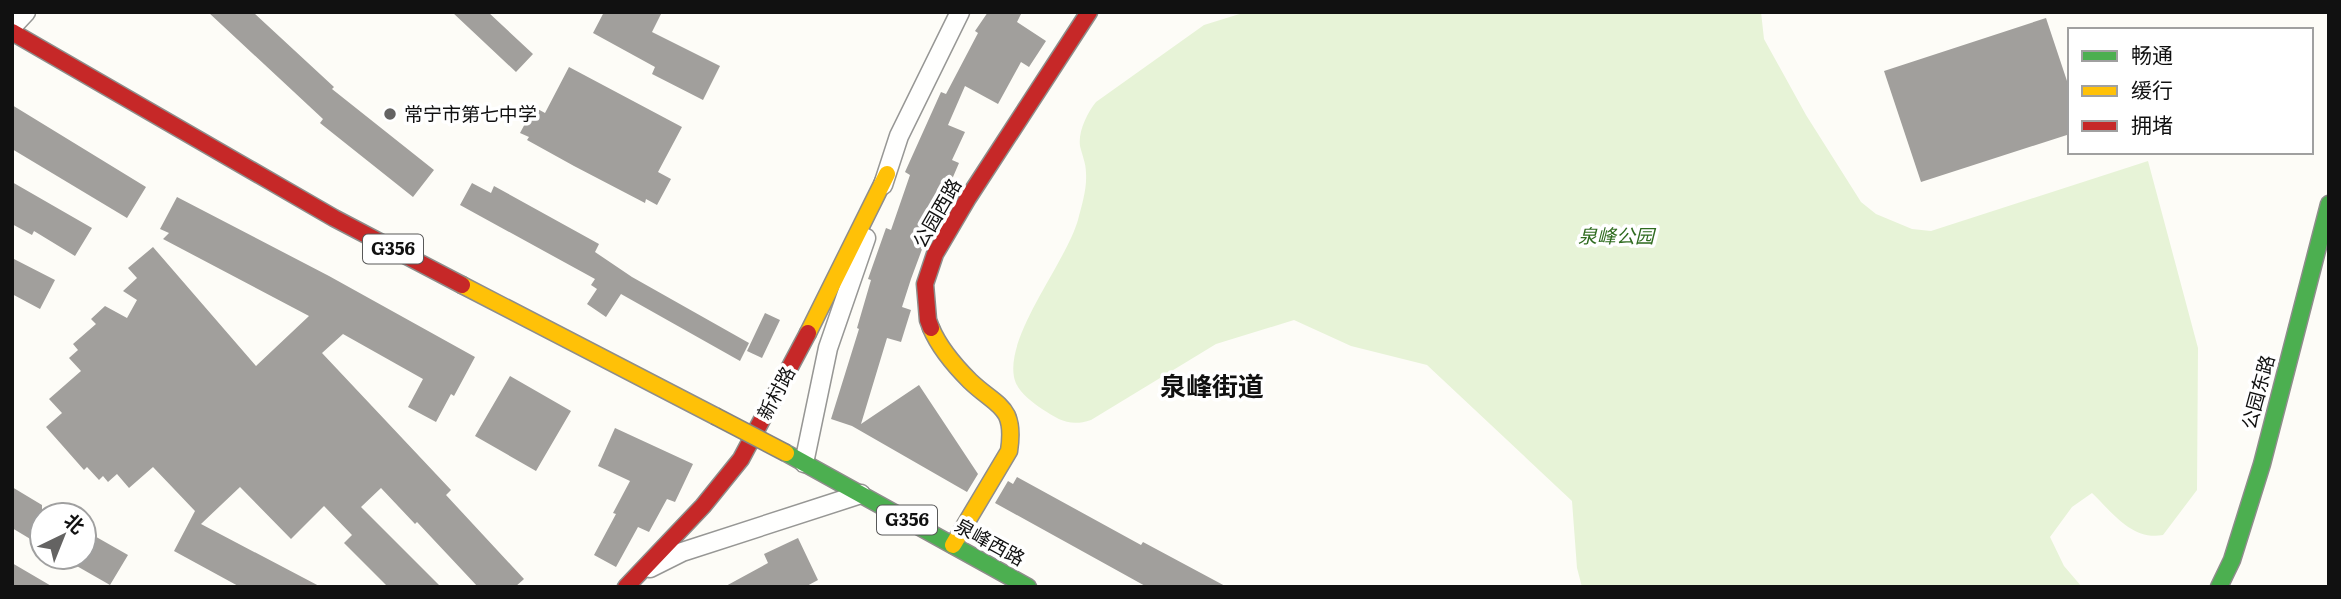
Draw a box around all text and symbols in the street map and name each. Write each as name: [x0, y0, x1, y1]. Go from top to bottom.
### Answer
legend: [2068, 28, 2313, 154]
text: 畅通: [2131, 38, 2173, 69]
text: 缓行: [2131, 73, 2173, 104]
place label: 常宁市第七中学: [404, 99, 537, 127]
marker: 常宁市第七中学: [382, 106, 398, 122]
text: 拥堵: [2131, 108, 2173, 139]
street label: 公园西路: [905, 173, 967, 252]
park label: 泉峰公园: [1578, 221, 1657, 249]
road number: G356: [363, 234, 423, 264]
street label: 公园东路: [2234, 351, 2280, 432]
street label: 新村路: [749, 361, 801, 424]
district label: 泉峰街道: [1160, 365, 1264, 404]
north arrow: [28, 501, 98, 571]
text: 北: [59, 506, 92, 540]
road number: G356: [877, 506, 937, 534]
street label: 泉峰西路: [950, 510, 1031, 572]

